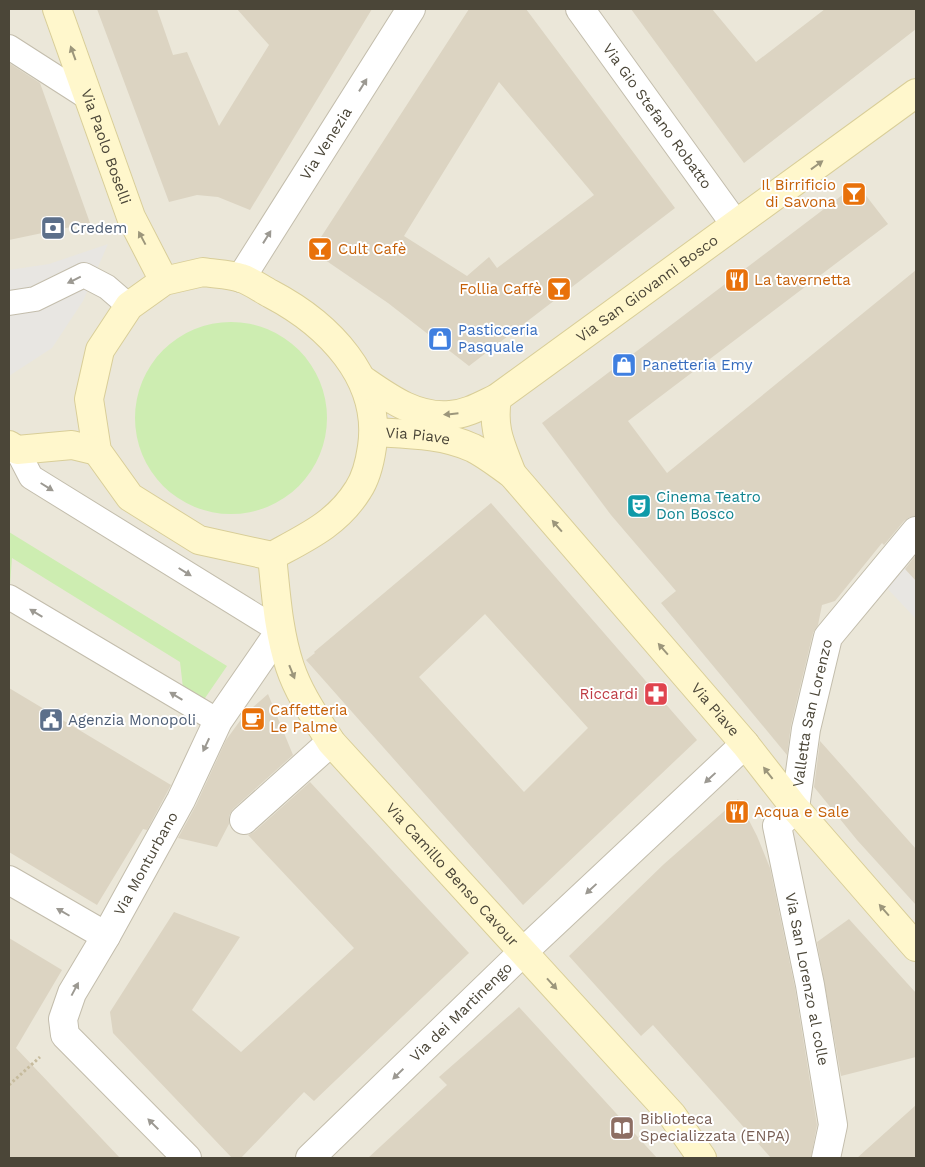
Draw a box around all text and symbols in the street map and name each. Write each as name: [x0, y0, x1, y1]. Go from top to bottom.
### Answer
street label: Via Gio Stefano Robatto: [599, 40, 716, 192]
one-way arrow: [69, 45, 76, 60]
one-way arrow: [359, 78, 368, 91]
street label: Via Paolo Boselli: [77, 87, 135, 207]
street label: Via Venezia: [296, 103, 356, 183]
one-way arrow: [810, 160, 824, 170]
place label: Il Birrificio di Savona: [761, 176, 836, 211]
bar icon: Il Birrificio di Savona: [841, 181, 867, 207]
bank icon: Credem: [40, 215, 66, 241]
place label: Credem: [70, 219, 127, 237]
one-way arrow: [263, 230, 272, 243]
one-way arrow: [137, 231, 146, 244]
street label: Via San Giovanni Bosco: [573, 231, 722, 346]
bar icon: Cult Cafè: [307, 236, 333, 262]
place label: Cult Cafè: [338, 240, 406, 258]
restaurant icon: La tavernetta: [724, 267, 750, 293]
place label: La tavernetta: [754, 271, 851, 289]
bar icon: Follia Caffè: [546, 276, 572, 302]
one-way arrow: [67, 277, 81, 285]
place label: Follia Caffè: [459, 280, 542, 298]
place label: Pasticceria Pasquale: [458, 321, 538, 356]
shop icon: Pasticceria Pasquale: [427, 326, 453, 352]
shop icon: Panetteria Emy: [611, 352, 637, 378]
place label: Panetteria Emy: [642, 356, 753, 374]
one-way arrow: [443, 410, 459, 418]
street label: Via Piave: [385, 424, 452, 449]
one-way arrow: [40, 482, 53, 491]
place label: Cinema Teatro Don Bosco: [656, 488, 761, 523]
theatre icon: Cinema Teatro Don Bosco: [626, 493, 652, 519]
one-way arrow: [551, 519, 562, 532]
one-way arrow: [178, 567, 191, 577]
one-way arrow: [29, 609, 43, 617]
street label: Valletta San Lorenzo: [789, 637, 836, 788]
one-way arrow: [657, 643, 669, 655]
one-way arrow: [289, 665, 297, 679]
street label: Via Piave: [687, 679, 743, 740]
pharmacy icon: Riccardi: [643, 681, 669, 707]
place label: Riccardi: [580, 685, 638, 703]
one-way arrow: [169, 691, 182, 700]
place label: Caffetteria Le Palme: [270, 701, 348, 736]
cafe icon: Caffetteria Le Palme: [240, 706, 266, 732]
public building icon: Agenzia Monopoli: [38, 707, 64, 733]
place label: Agenzia Monopoli: [68, 711, 196, 729]
one-way arrow: [202, 738, 210, 752]
one-way arrow: [762, 767, 773, 780]
one-way arrow: [704, 772, 716, 784]
street label: Via Camillo Benso Cavour: [382, 799, 522, 950]
restaurant icon: Acqua e Sale: [724, 799, 750, 825]
place label: Acqua e Sale: [754, 803, 849, 821]
street label: Via Monturbano: [110, 808, 182, 919]
one-way arrow: [585, 883, 597, 895]
street label: Via San Lorenzo al colle: [781, 891, 833, 1067]
one-way arrow: [879, 904, 890, 916]
one-way arrow: [57, 907, 70, 916]
street label: Via dei Martinengo: [406, 958, 516, 1066]
one-way arrow: [546, 977, 558, 989]
one-way arrow: [71, 982, 79, 996]
one-way arrow: [392, 1067, 404, 1079]
place label: Biblioteca Specializzata (ENPA): [640, 1110, 790, 1145]
library icon: Biblioteca Specializzata (ENPA): [609, 1115, 635, 1141]
one-way arrow: [147, 1118, 159, 1130]

